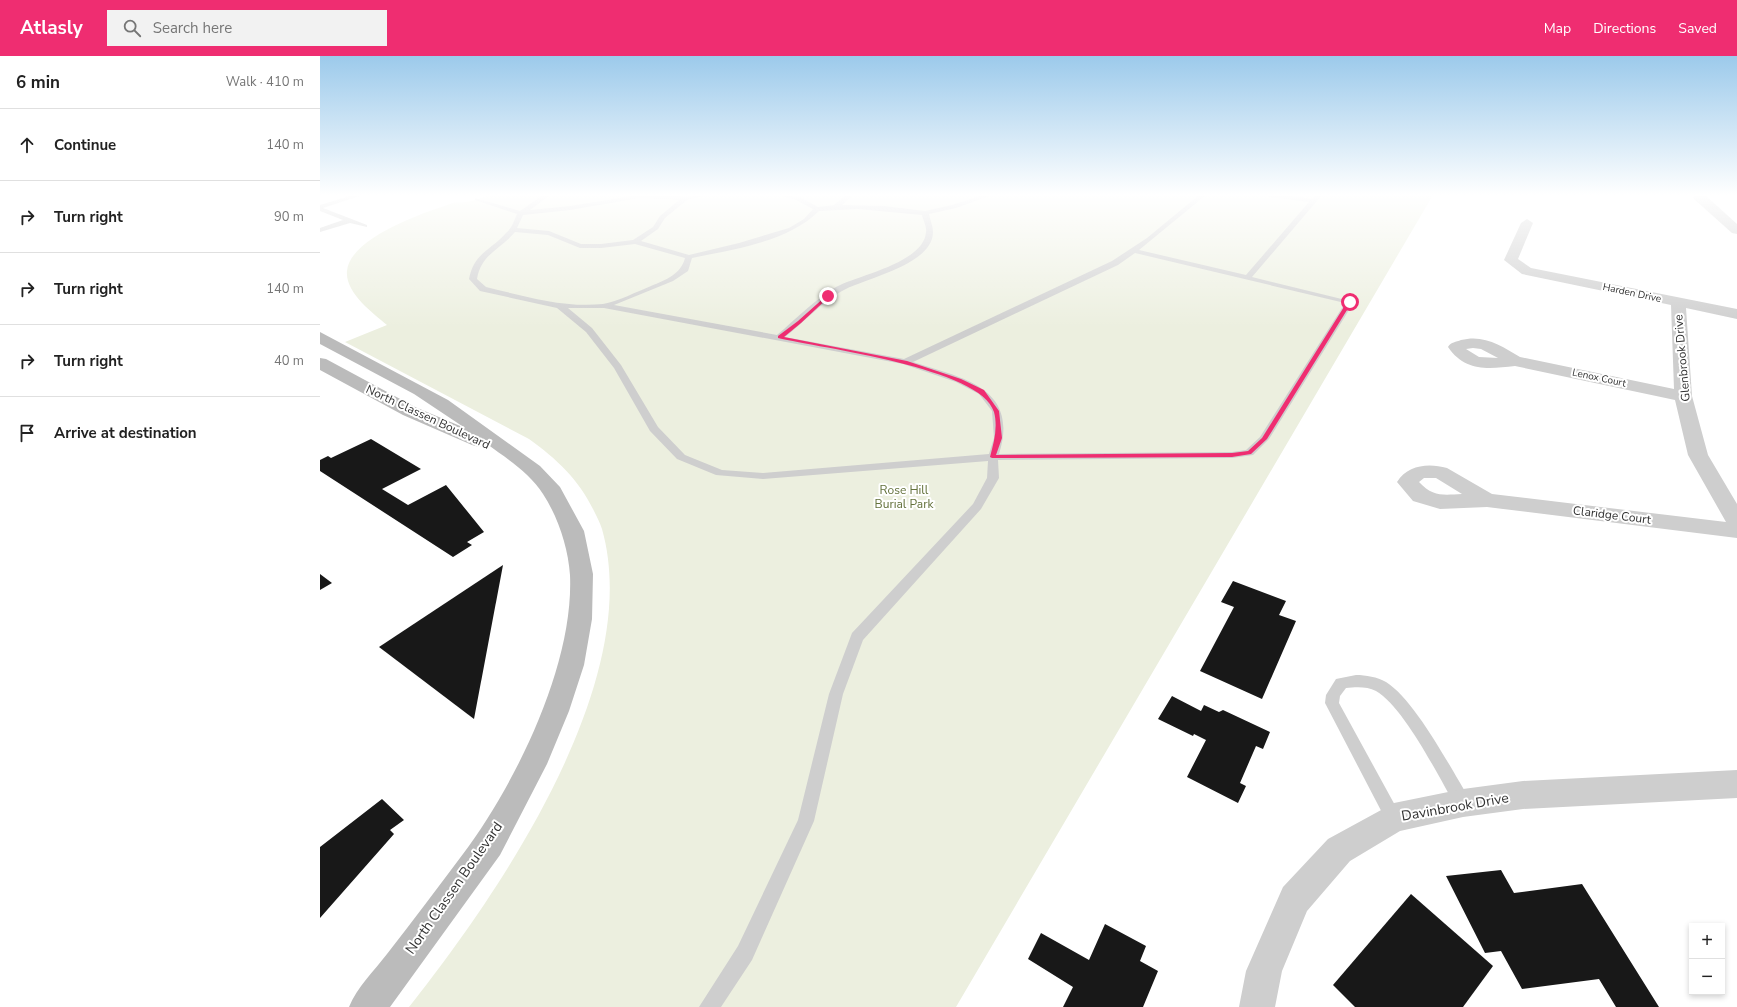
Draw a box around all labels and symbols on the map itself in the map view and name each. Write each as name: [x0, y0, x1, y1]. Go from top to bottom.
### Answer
street label: Harden Drive: [1601, 280, 1663, 306]
route end: [819, 287, 837, 305]
route start: [1341, 293, 1359, 311]
street label: Glenbrook Drive: [1670, 314, 1694, 402]
street label: Lenox Court: [1571, 365, 1628, 391]
street label: North Classen Boulevard: [363, 381, 493, 453]
park label: Rose Hill Burial Park: [875, 482, 934, 512]
street label: Claridge Court: [1572, 502, 1653, 528]
street label: Davinbrook Drive: [1400, 788, 1510, 826]
street label: North Classen Boulevard: [401, 818, 507, 958]

